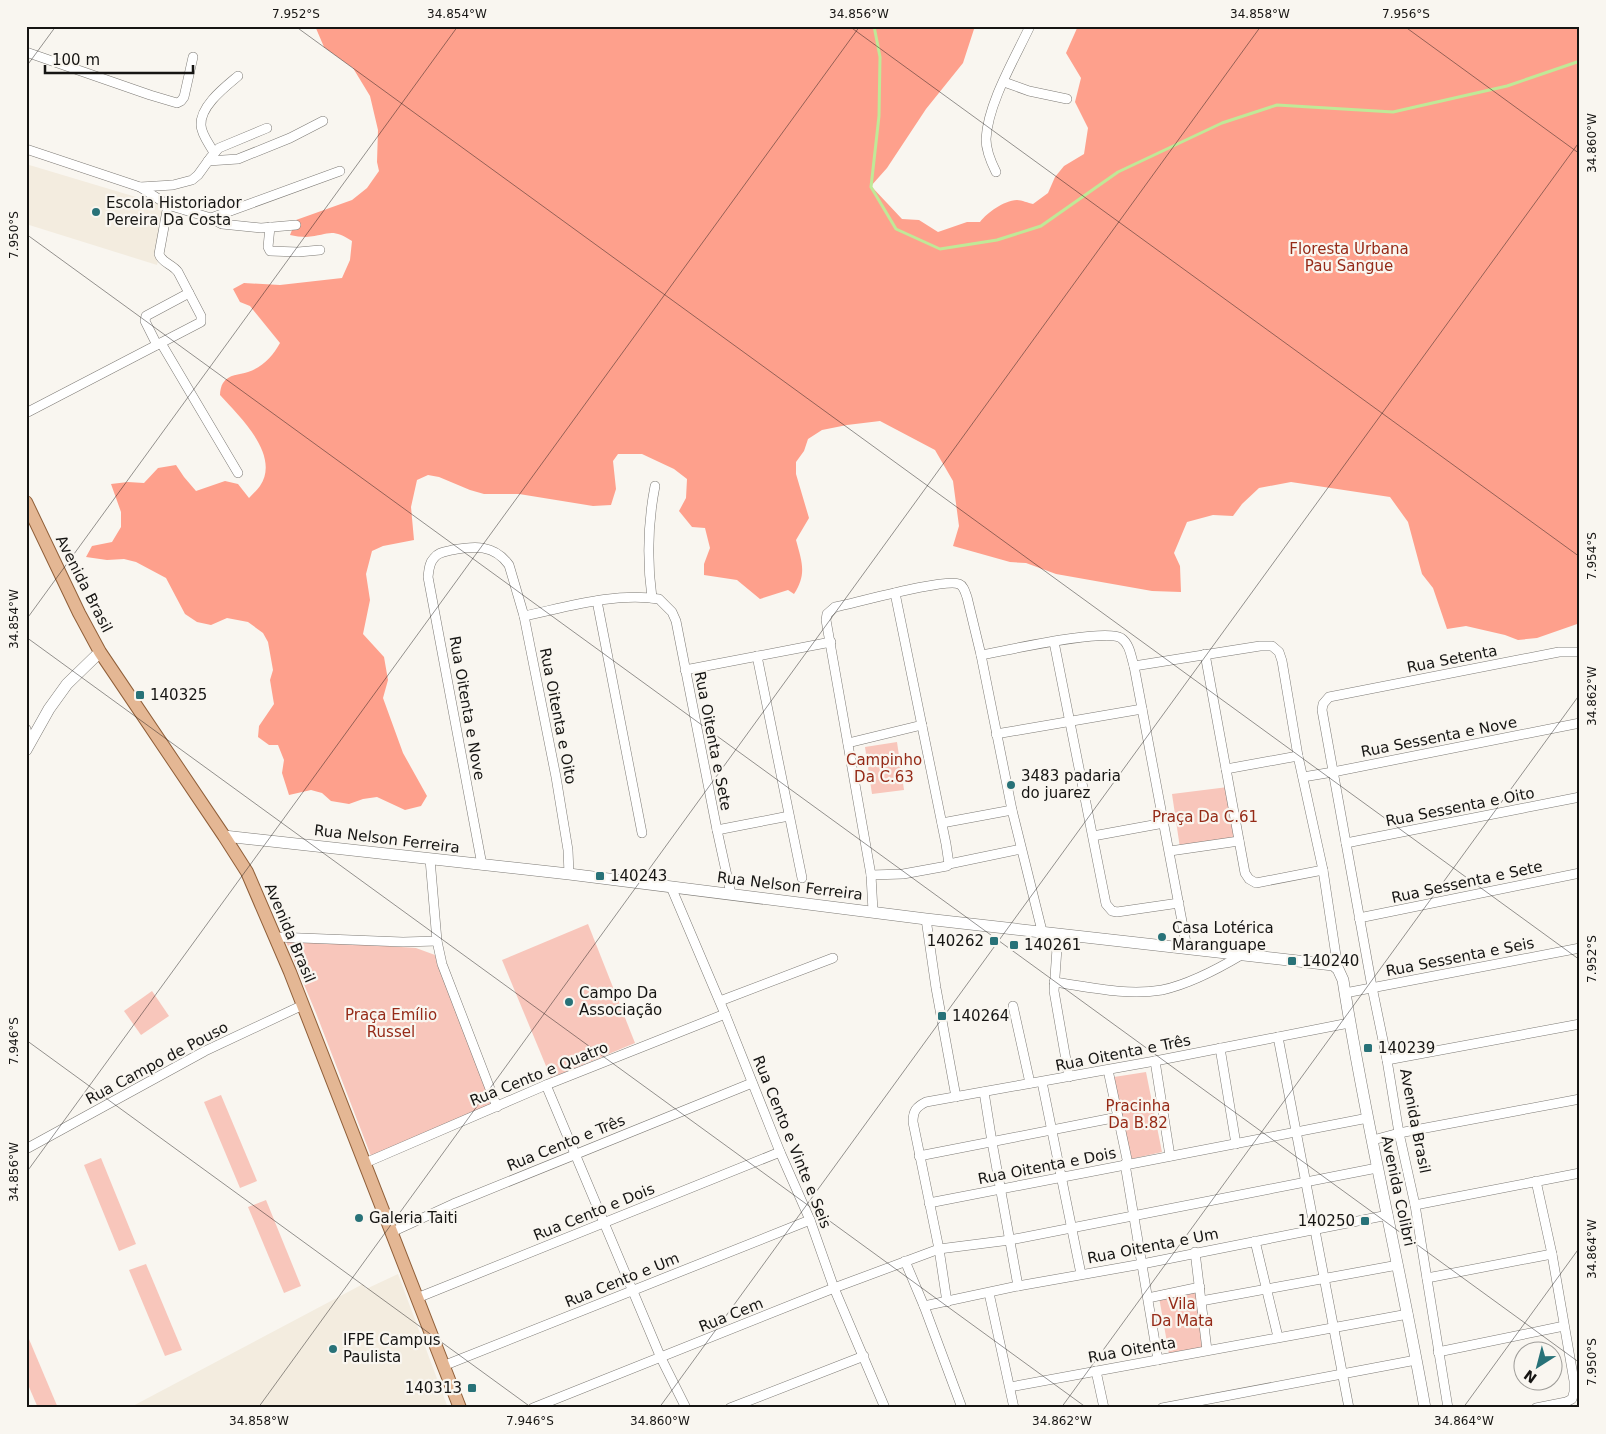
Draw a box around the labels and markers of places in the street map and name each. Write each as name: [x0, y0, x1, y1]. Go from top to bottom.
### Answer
place label: Escola Historiador Pereira Da Costa: [106, 194, 242, 229]
marker: Escola Historiador Pereira Da Costa: [90, 206, 102, 218]
place label: 140325: [150, 686, 207, 704]
marker: 140325: [134, 689, 146, 701]
place label: 3483 padaria do juarez: [1021, 767, 1121, 802]
marker: 3483 padaria do juarez: [1005, 779, 1017, 791]
place label: 140243: [610, 867, 667, 885]
marker: 140243: [594, 870, 606, 882]
place label: Casa Lotérica Maranguape: [1172, 919, 1274, 954]
marker: Casa Lotérica Maranguape: [1156, 931, 1168, 943]
place label: 140262: [927, 932, 984, 950]
marker: 140262: [988, 935, 1000, 947]
place label: 140261: [1024, 936, 1081, 954]
marker: 140261: [1008, 939, 1020, 951]
place label: 140240: [1302, 952, 1359, 970]
marker: 140240: [1286, 955, 1298, 967]
place label: Campo Da Associação: [579, 984, 662, 1019]
marker: Campo Da Associação: [563, 996, 575, 1008]
place label: 140264: [952, 1007, 1009, 1025]
marker: 140264: [936, 1010, 948, 1022]
place label: 140239: [1378, 1039, 1435, 1057]
marker: 140239: [1362, 1042, 1374, 1054]
place label: Galeria Taiti: [369, 1209, 458, 1227]
marker: Galeria Taiti: [353, 1212, 365, 1224]
place label: 140250: [1298, 1212, 1355, 1230]
marker: 140250: [1359, 1215, 1371, 1227]
place label: IFPE Campus Paulista: [343, 1331, 441, 1366]
marker: IFPE Campus Paulista: [327, 1343, 339, 1355]
place label: 140313: [405, 1379, 462, 1397]
marker: 140313: [466, 1382, 478, 1394]

